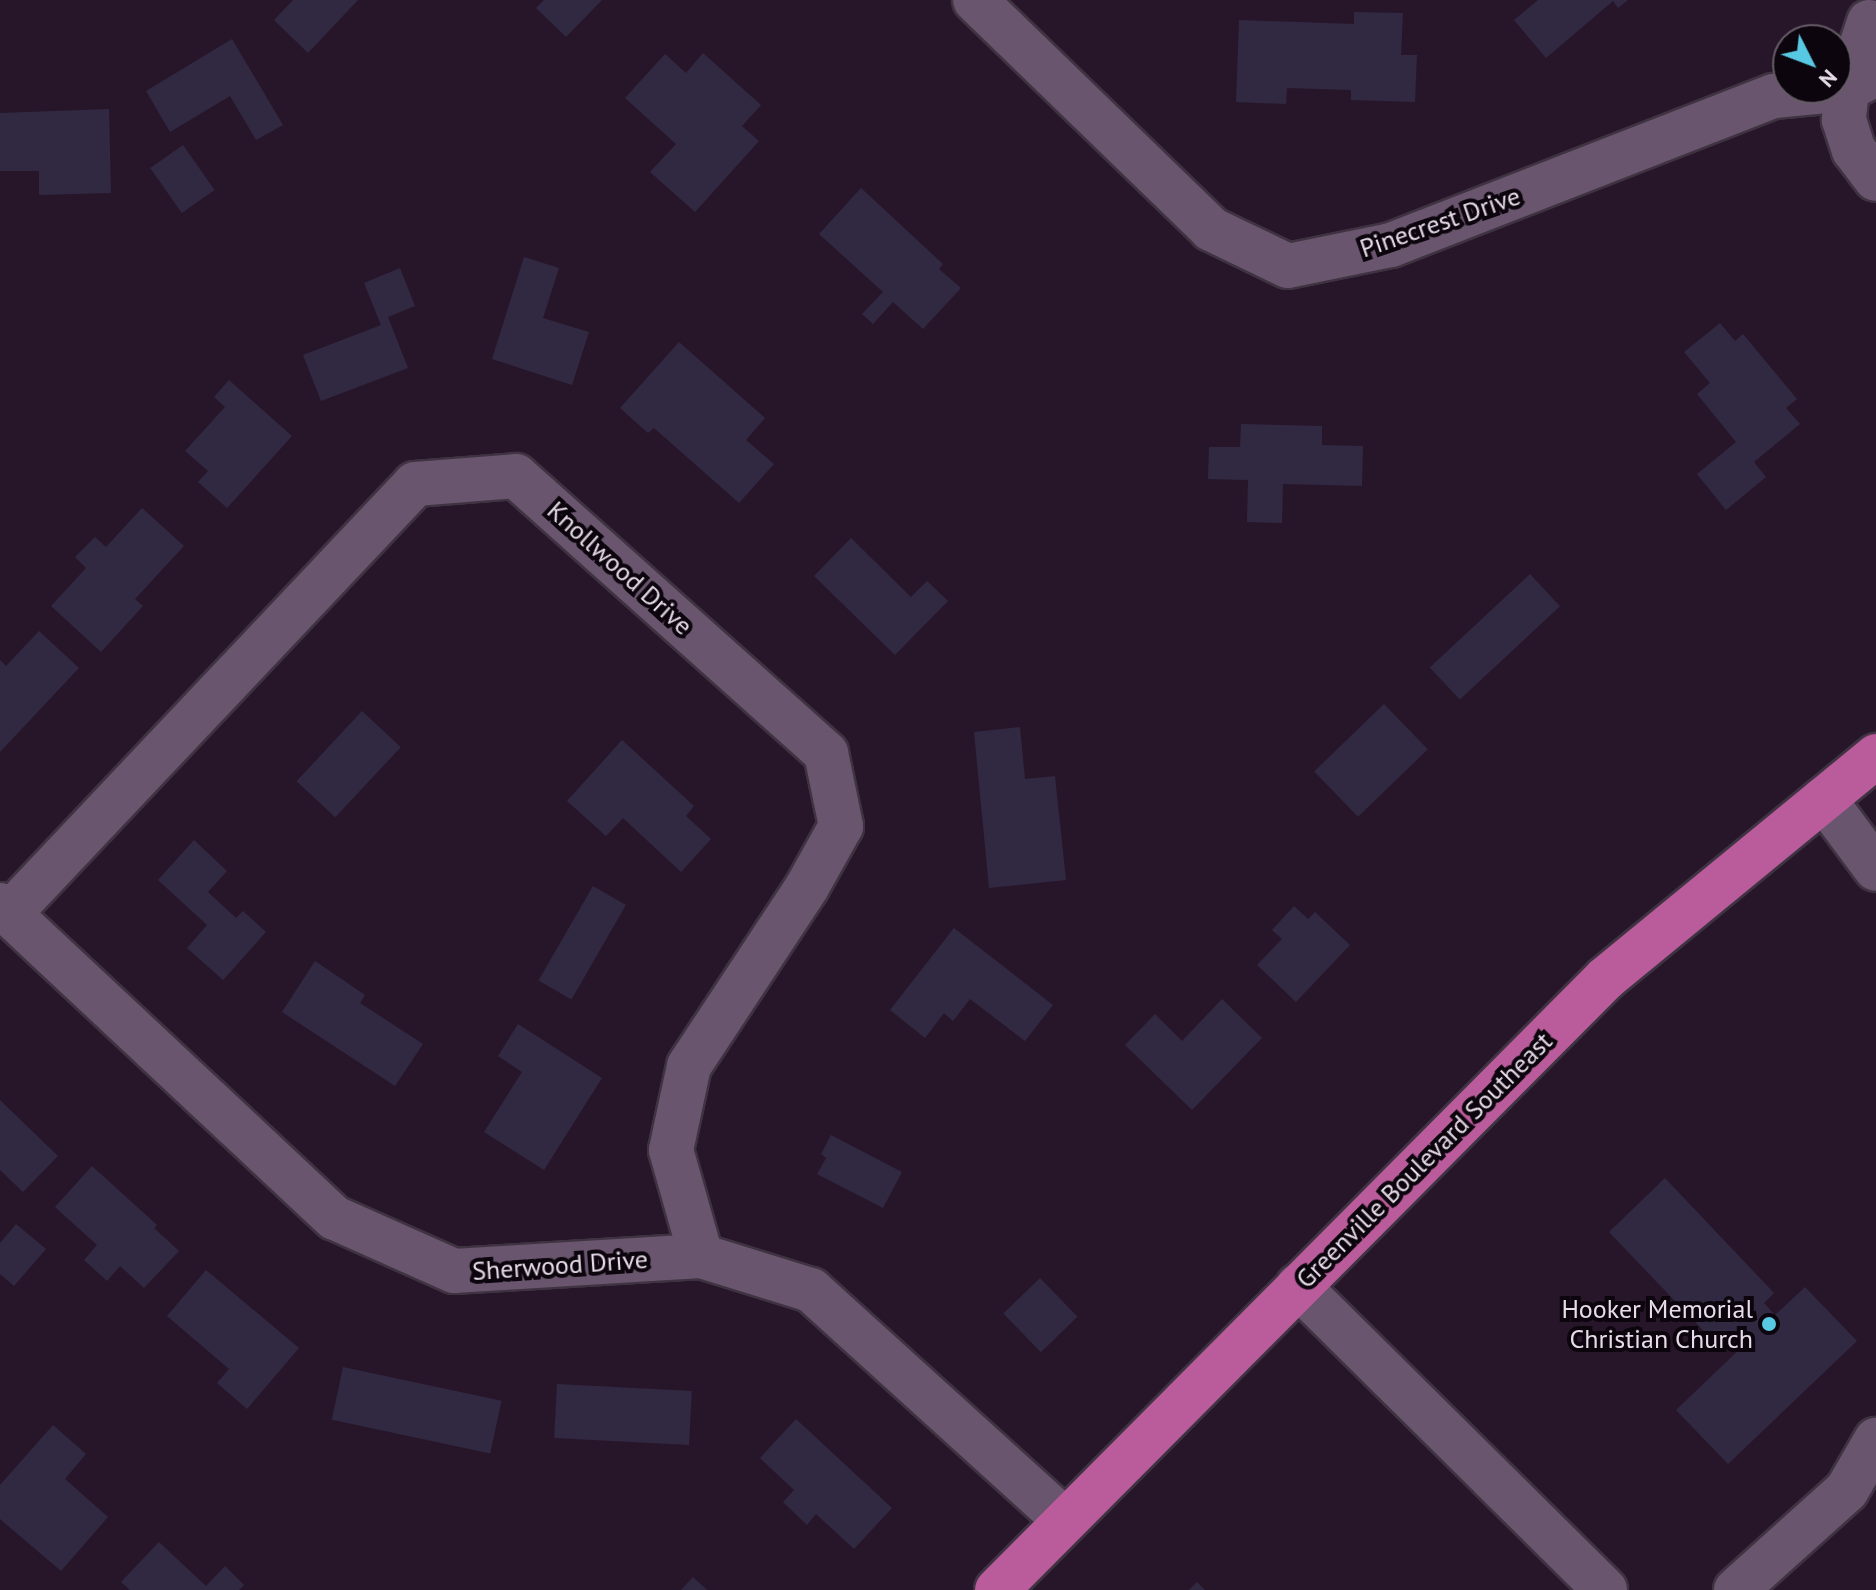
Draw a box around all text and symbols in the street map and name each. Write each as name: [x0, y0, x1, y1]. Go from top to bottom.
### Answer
north arrow: [1772, 24, 1852, 104]
text: N: [1813, 64, 1844, 93]
street label: Pinecrest Drive: [1356, 180, 1524, 264]
street label: Knollwood Drive: [541, 495, 699, 641]
street label: Greenville Boulevard Southeast: [1290, 1026, 1558, 1294]
street label: Sherwood Drive: [471, 1243, 649, 1287]
place label: Hooker Memorial Christian Church: [1561, 1293, 1753, 1354]
marker: Hooker Memorial Christian Church: [1760, 1315, 1778, 1333]

